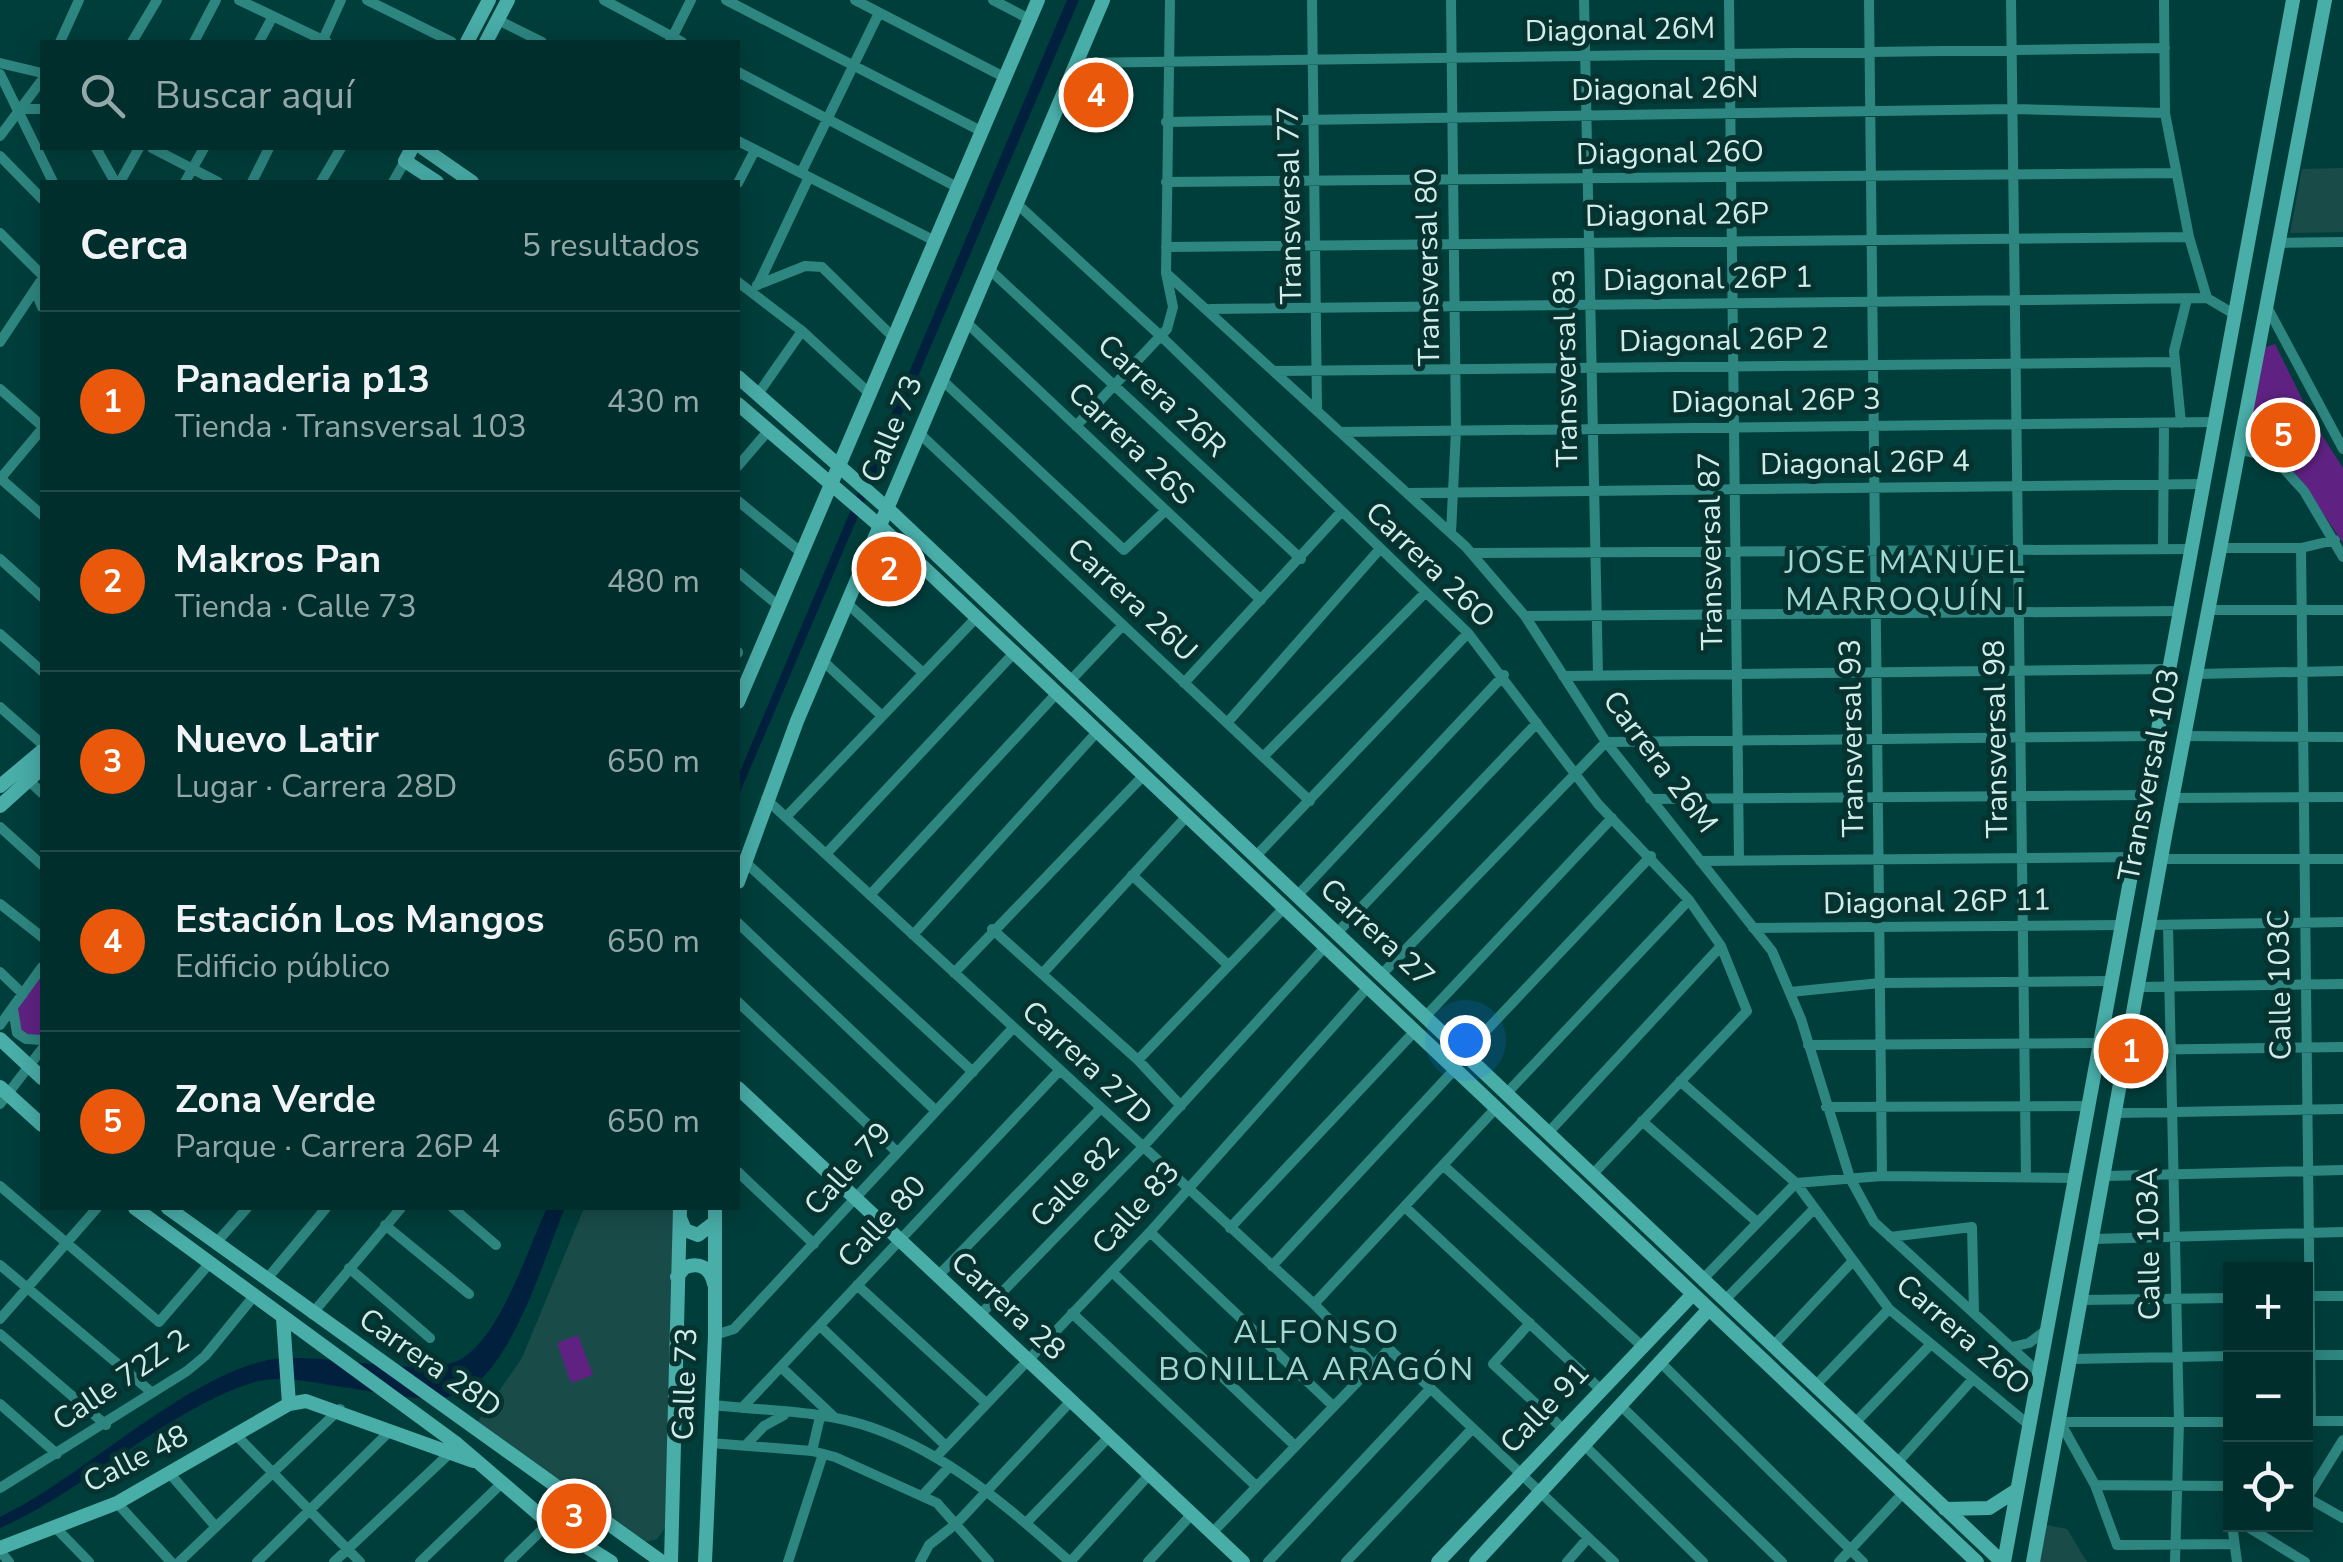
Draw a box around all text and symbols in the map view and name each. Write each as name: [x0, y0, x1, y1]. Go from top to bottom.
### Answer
street label: Diagonal 26M: [1524, 8, 1716, 52]
search box: [40, 40, 740, 150]
pin: 4: [1064, 58, 1128, 132]
street label: Diagonal 26N: [1571, 67, 1759, 111]
icon: search: [75, 68, 130, 123]
text: Buscar aquí: [155, 70, 354, 121]
street label: Transversal 77: [1268, 106, 1312, 304]
street label: Diagonal 26O: [1576, 131, 1764, 175]
street label: Transversal 80: [1406, 168, 1450, 366]
street label: Diagonal 26P: [1585, 193, 1769, 237]
text: Cerca: [80, 217, 189, 274]
text: 5 resultados: [522, 224, 700, 267]
street label: Diagonal 26P 1: [1603, 257, 1813, 301]
street label: Transversal 83: [1544, 269, 1588, 467]
street label: Diagonal 26P 2: [1619, 318, 1829, 362]
street label: Carrera 26R: [1088, 325, 1236, 467]
text: Panaderia p13: [175, 354, 430, 405]
street label: Calle 73: [851, 369, 933, 489]
street label: Carrera 26S: [1059, 373, 1203, 515]
street label: Diagonal 26P 3: [1671, 379, 1881, 423]
text: 1: [103, 380, 122, 423]
text: 430 m: [607, 380, 700, 423]
pin: 5: [2250, 398, 2316, 472]
text: Tienda · Transversal 103: [175, 405, 527, 448]
street label: Diagonal 26P 4: [1760, 441, 1970, 485]
street label: Transversal 87: [1689, 452, 1733, 650]
street label: Carrera 26O: [1356, 493, 1504, 637]
street label: Carrera 26U: [1058, 529, 1206, 671]
pin: 2: [856, 532, 922, 606]
text: Makros Pan: [175, 534, 381, 585]
district label: JOSE MANUEL MARROQUÍN I: [1784, 541, 2027, 621]
text: 2: [103, 560, 122, 603]
text: 480 m: [607, 560, 700, 603]
text: Tienda · Calle 73: [175, 585, 417, 628]
street label: Transversal 93: [1830, 639, 1874, 837]
street label: Transversal 98: [1974, 640, 2018, 838]
street label: Transversal 103: [2108, 665, 2190, 885]
street label: Carrera 26M: [1593, 682, 1727, 842]
text: Nuevo Latir: [175, 714, 379, 765]
text: 3: [103, 740, 122, 783]
text: 650 m: [607, 740, 700, 783]
text: Lugar · Carrera 28D: [175, 765, 457, 808]
street label: Carrera 27: [1311, 869, 1443, 997]
street label: Diagonal 26P 11: [1823, 880, 2051, 924]
text: Estación Los Mangos: [175, 894, 544, 945]
street label: Calle 103C: [2258, 909, 2302, 1061]
text: 4: [103, 920, 122, 963]
text: 650 m: [607, 920, 700, 963]
text: Edificio público: [175, 945, 390, 988]
street label: Carrera 27D: [1013, 992, 1161, 1134]
pin: 1: [2098, 1014, 2164, 1088]
your location: [1440, 1015, 1491, 1066]
text: Zona Verde: [175, 1074, 376, 1125]
text: 5: [103, 1100, 122, 1143]
text: 650 m: [607, 1100, 700, 1143]
street label: Calle 79: [795, 1113, 901, 1225]
text: Parque · Carrera 26P 4: [175, 1125, 500, 1168]
street label: Calle 82: [1021, 1127, 1129, 1237]
street label: Calle 83: [1083, 1152, 1189, 1264]
street label: Calle 80: [829, 1167, 935, 1277]
street label: Calle 103A: [2127, 1167, 2171, 1321]
street label: Carrera 28: [942, 1242, 1074, 1370]
map controls: [2223, 1262, 2313, 1532]
button: +: [2223, 1262, 2313, 1352]
street label: Carrera 26O: [1887, 1265, 2039, 1405]
street label: Carrera 28D: [351, 1299, 509, 1427]
district label: ALFONSO BONILLA ARAGÓN: [1158, 1311, 1476, 1391]
street label: Calle 72Z 2: [45, 1319, 197, 1441]
street label: Calle 73: [663, 1327, 707, 1441]
button: −: [2223, 1352, 2313, 1442]
street label: Calle 91: [1491, 1353, 1599, 1463]
street label: Calle 48: [76, 1415, 196, 1503]
button: locate: [2223, 1442, 2313, 1532]
pin: 3: [542, 1478, 606, 1554]

